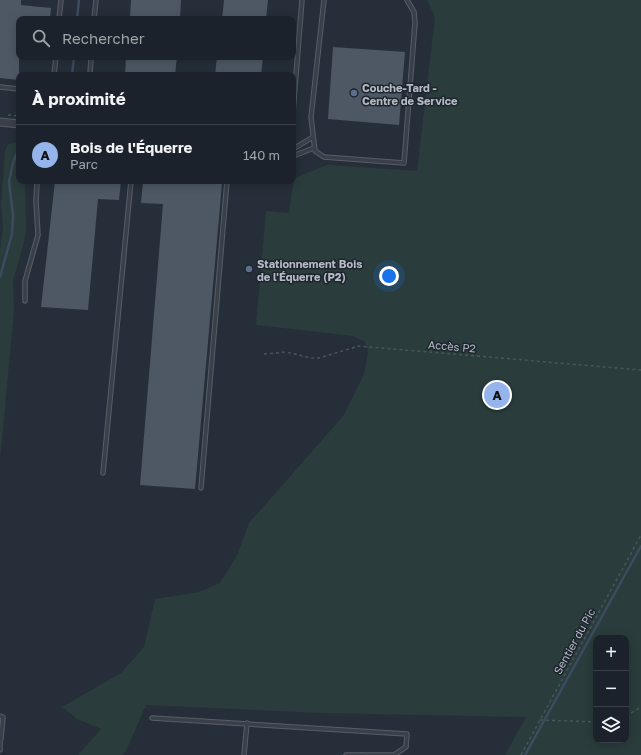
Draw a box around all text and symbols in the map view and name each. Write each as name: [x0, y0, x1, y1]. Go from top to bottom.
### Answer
search box: [16, 16, 296, 60]
icon: search: [30, 27, 52, 49]
text: Rechercher: [62, 29, 145, 47]
place label: Couche-Tard - Centre de Service: [362, 81, 458, 107]
text: À proximité: [32, 88, 126, 109]
marker: Couche-Tard - Centre de Service: [349, 88, 359, 98]
text: Bois de l'Équerre: [70, 138, 192, 156]
text: A: [40, 147, 50, 163]
text: 140 m: [243, 147, 280, 163]
text: Parc: [70, 156, 98, 172]
place label: Stationnement Bois de l'Équerre (P2): [257, 257, 362, 283]
marker: Stationnement Bois de l'Équerre (P2): [244, 264, 254, 274]
your location: [379, 266, 399, 286]
street label: Accès P2: [428, 337, 476, 355]
pin: A: [484, 380, 510, 410]
street label: Sentier du Pic: [551, 606, 597, 676]
map controls: [593, 635, 629, 743]
button: +: [593, 635, 629, 671]
button: −: [593, 671, 629, 707]
button: layers: [593, 707, 629, 743]

